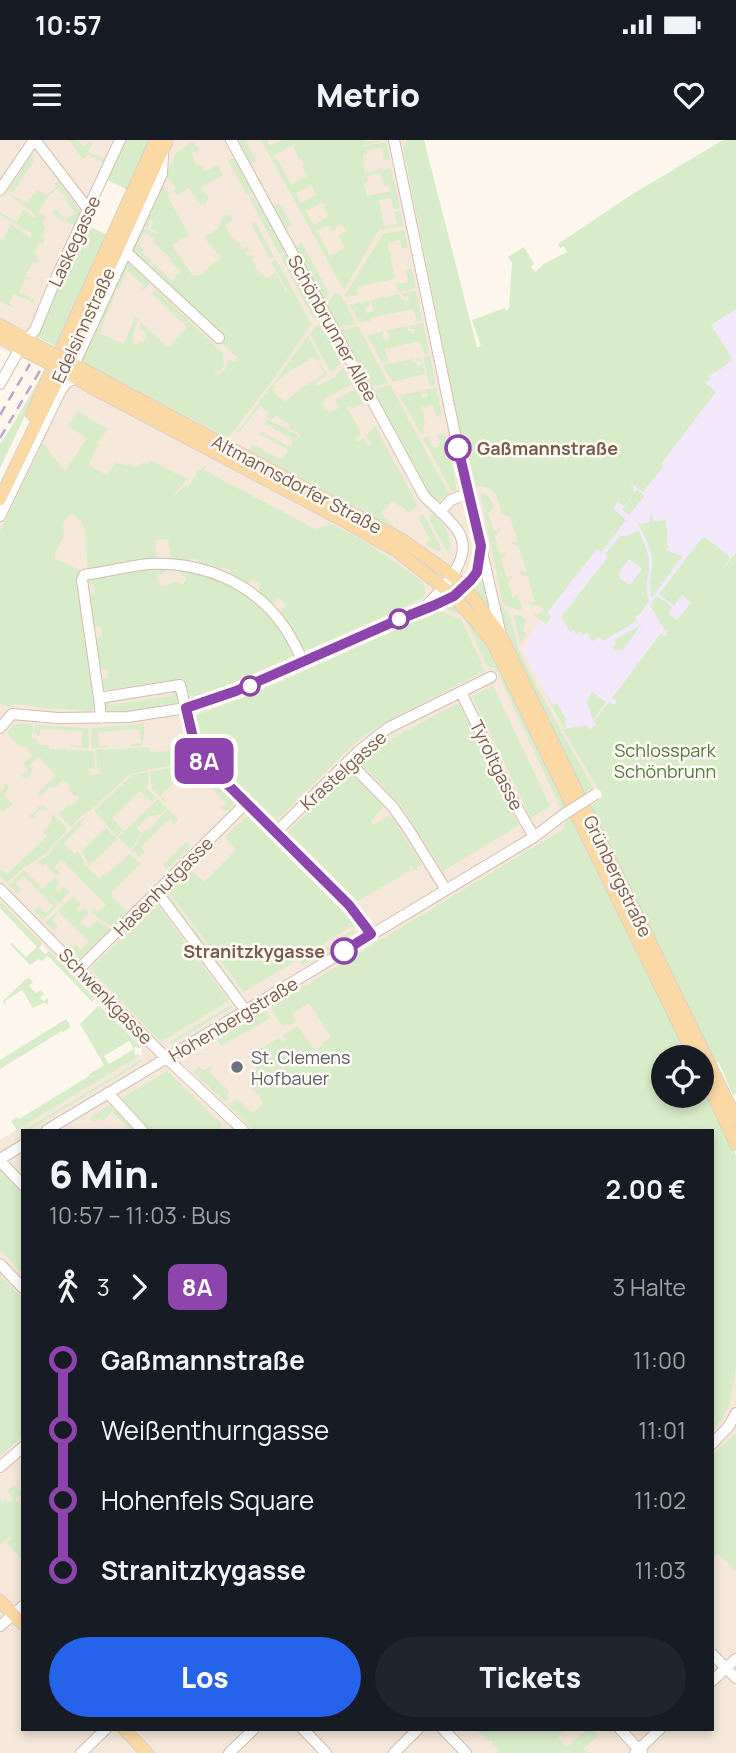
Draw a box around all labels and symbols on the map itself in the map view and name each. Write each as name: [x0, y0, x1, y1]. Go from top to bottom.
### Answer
street label: Laskegasse: [42, 192, 106, 290]
street label: Schönbrunner Allee: [283, 251, 383, 405]
street label: Edelsinnstraße: [46, 263, 120, 387]
street label: Altmannsdorfer Straße: [208, 429, 386, 539]
marker: Gaßmannstraße: [445, 435, 471, 461]
place label: Gaßmannstraße: [477, 436, 618, 460]
unlabelled marker: [389, 609, 409, 629]
unlabelled marker: [240, 676, 260, 696]
street label: Tyroltgasse: [465, 716, 529, 814]
street label: Krastelgasse: [295, 725, 391, 815]
line badge: 8A: [172, 738, 235, 784]
park label: Schlosspark Schönbrunn: [614, 738, 717, 783]
street label: Grünbergstraße: [578, 811, 658, 941]
street label: Hasenhutgasse: [108, 831, 218, 941]
marker: Stranitzkygasse: [331, 938, 357, 964]
place label: Stranitzkygasse: [183, 939, 325, 963]
street label: Schwenkgasse: [54, 943, 158, 1049]
street label: Hohenbergstraße: [164, 971, 302, 1067]
place label: St. Clemens Hofbauer: [251, 1045, 350, 1090]
marker: St. Clemens Hofbauer: [229, 1059, 245, 1075]

